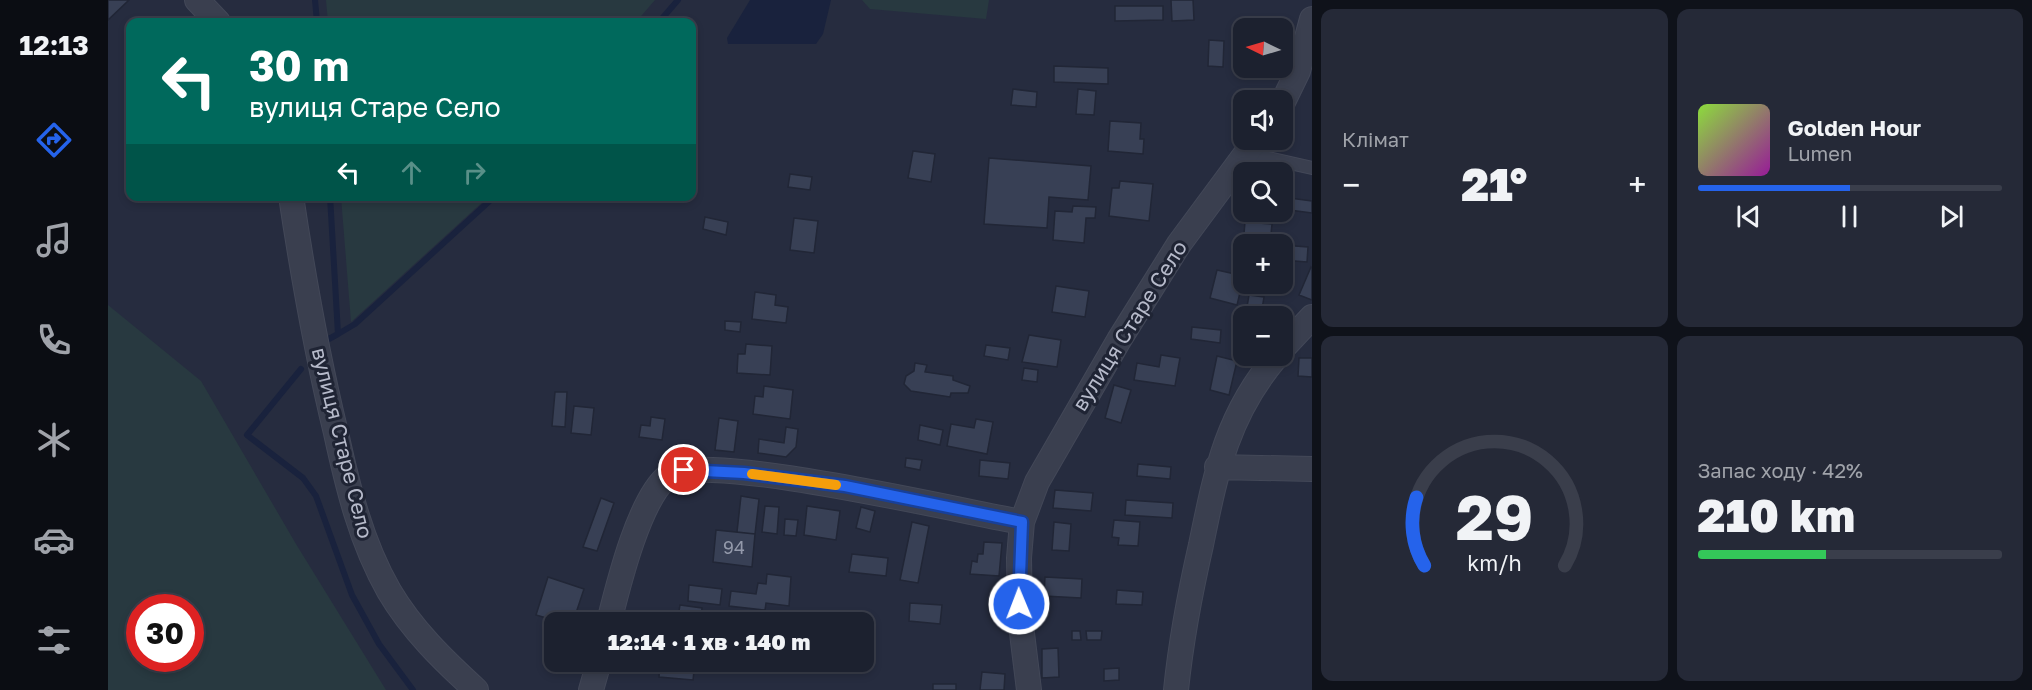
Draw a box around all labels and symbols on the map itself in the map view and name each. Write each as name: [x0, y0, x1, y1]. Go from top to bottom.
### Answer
north arrow: [1233, 18, 1293, 78]
street label: вулиця Старе Село: [1066, 236, 1192, 415]
street label: вулиця Старе Село: [307, 345, 379, 541]
pin: [658, 444, 709, 495]
house number: 94: [723, 536, 745, 558]
position arrow: [987, 572, 1051, 636]
speed limit sign: 30: [126, 594, 204, 672]

